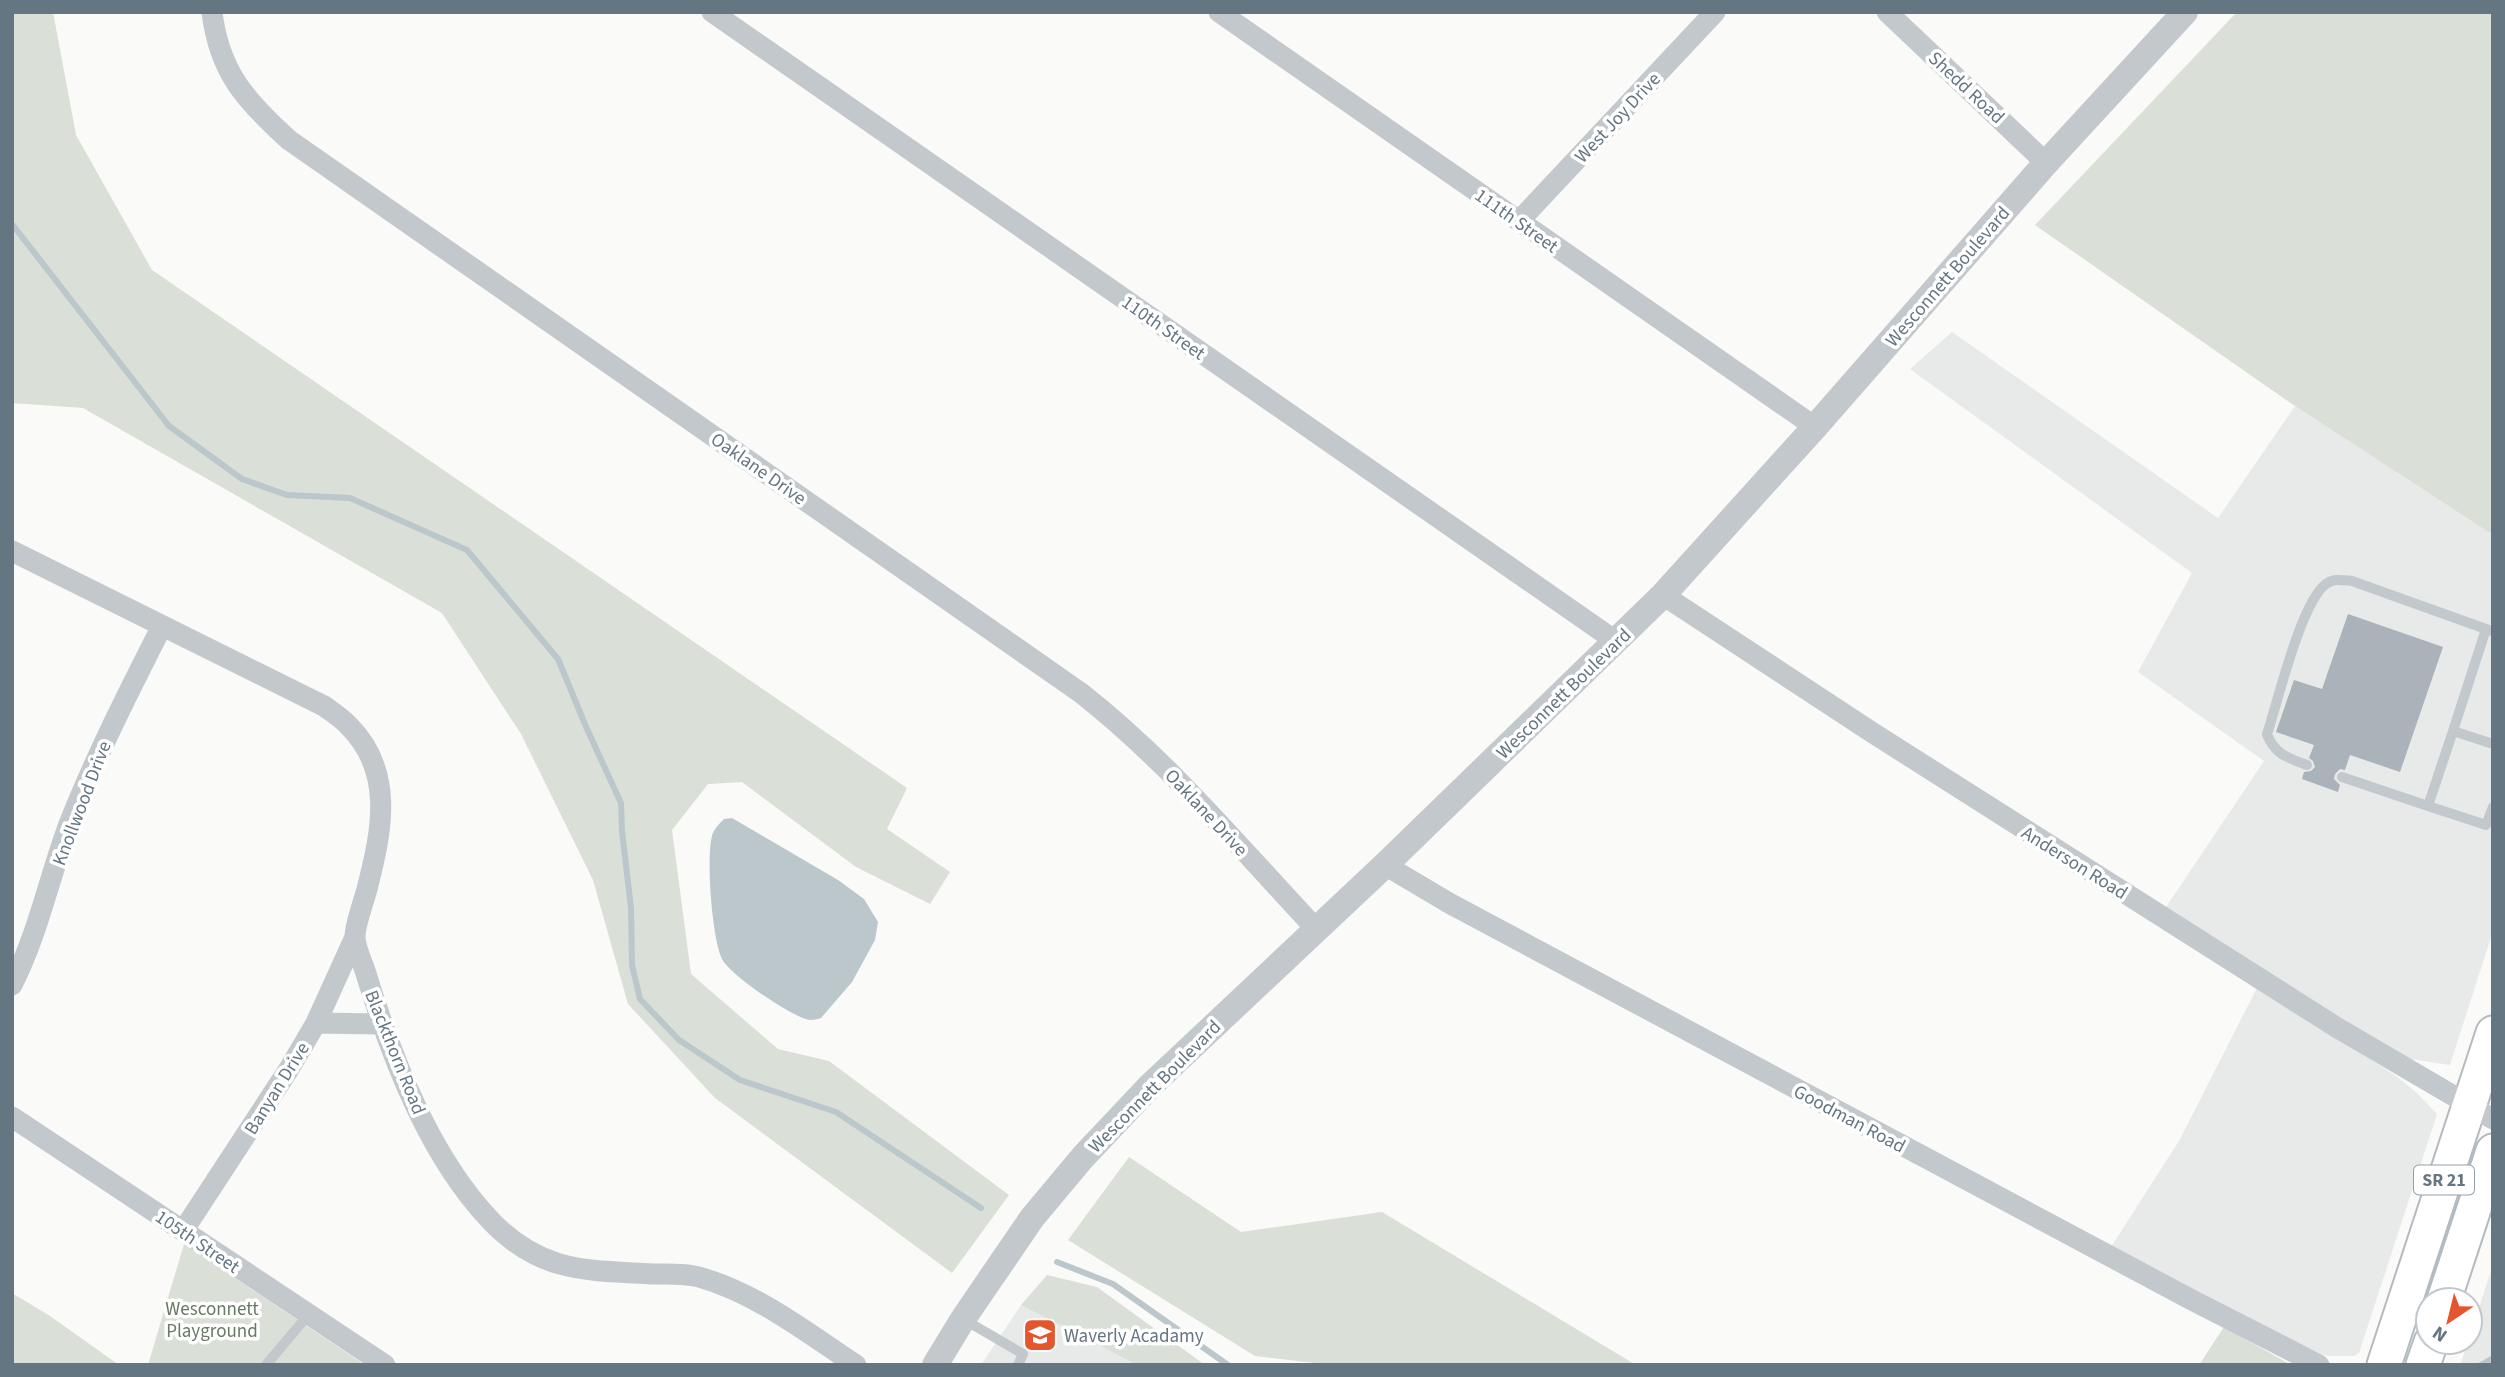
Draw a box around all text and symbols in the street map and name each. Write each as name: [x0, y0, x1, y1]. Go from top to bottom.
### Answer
street label: Shedd Road: [1922, 46, 2010, 131]
street label: West Joy Drive: [1569, 67, 1667, 169]
street label: 111th Street: [1469, 182, 1564, 260]
street label: Wesconnett Boulevard: [1879, 201, 2017, 353]
street label: 110th Street: [1116, 289, 1211, 367]
street label: Oaklane Drive: [705, 426, 811, 512]
street label: Wesconnett Boulevard: [1491, 622, 1638, 766]
street label: Knollwood Drive: [46, 738, 118, 870]
street label: Oaklane Drive: [1158, 763, 1254, 863]
street label: Anderson Road: [2016, 820, 2132, 907]
street label: Blackthorn Road: [357, 986, 432, 1119]
street label: Wesconnett Boulevard: [1082, 1014, 1228, 1160]
street label: Banyan Drive: [238, 1037, 316, 1140]
street label: Goodman Road: [1789, 1078, 1910, 1160]
road number: SR 21: [2414, 1166, 2474, 1195]
street label: 105th Street: [150, 1204, 245, 1281]
north arrow: [2414, 1286, 2484, 1356]
park label: Wesconnett Playground: [165, 1296, 259, 1345]
school or university icon: Waverly Acadamy: [1021, 1316, 1059, 1354]
text: N: [2427, 1319, 2453, 1348]
place label: Waverly Acadamy: [1064, 1323, 1204, 1350]

